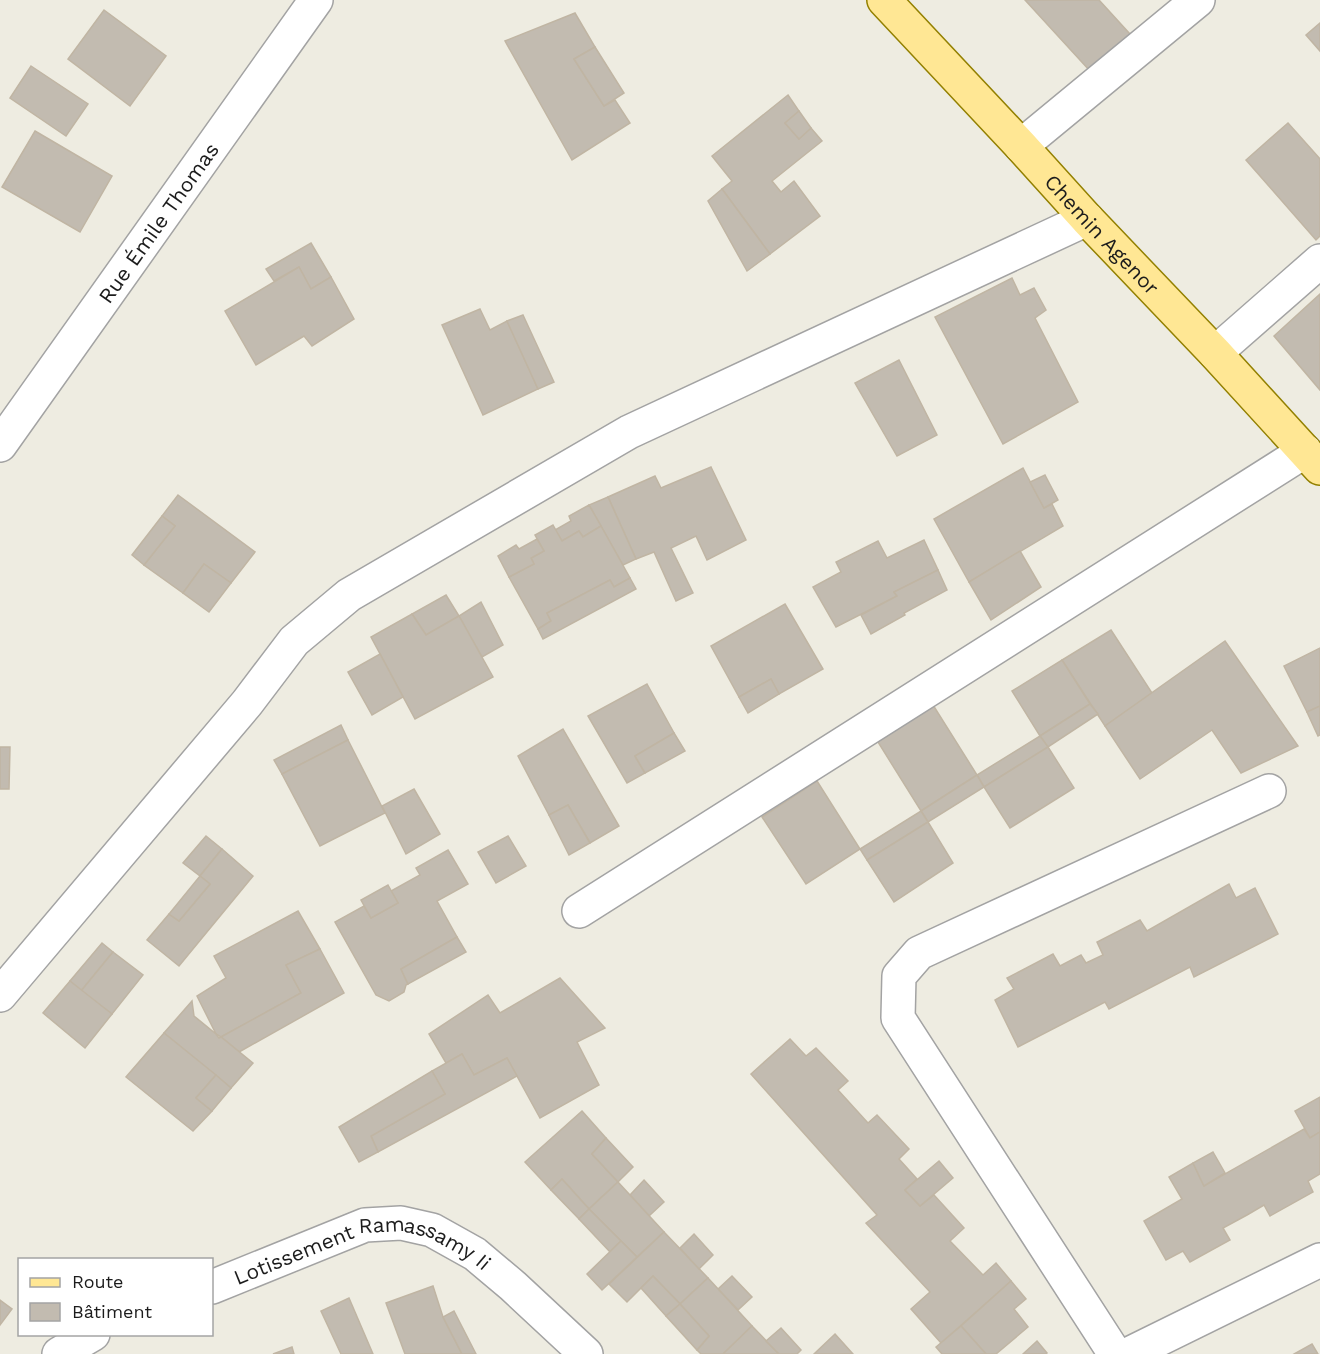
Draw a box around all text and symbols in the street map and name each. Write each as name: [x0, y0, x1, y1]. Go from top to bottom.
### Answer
street label: Rue Émile Thomas: [93, 137, 224, 308]
street label: Chemin Agenor: [1040, 169, 1165, 300]
text: Lotissement Ramassamy Ii: [230, 1210, 496, 1289]
legend: [18, 1258, 213, 1336]
street label: Lotissement Ramassamy Ii: [222, 1260, 498, 1294]
text: Route: [72, 1271, 124, 1292]
text: Bâtiment: [72, 1301, 152, 1322]

